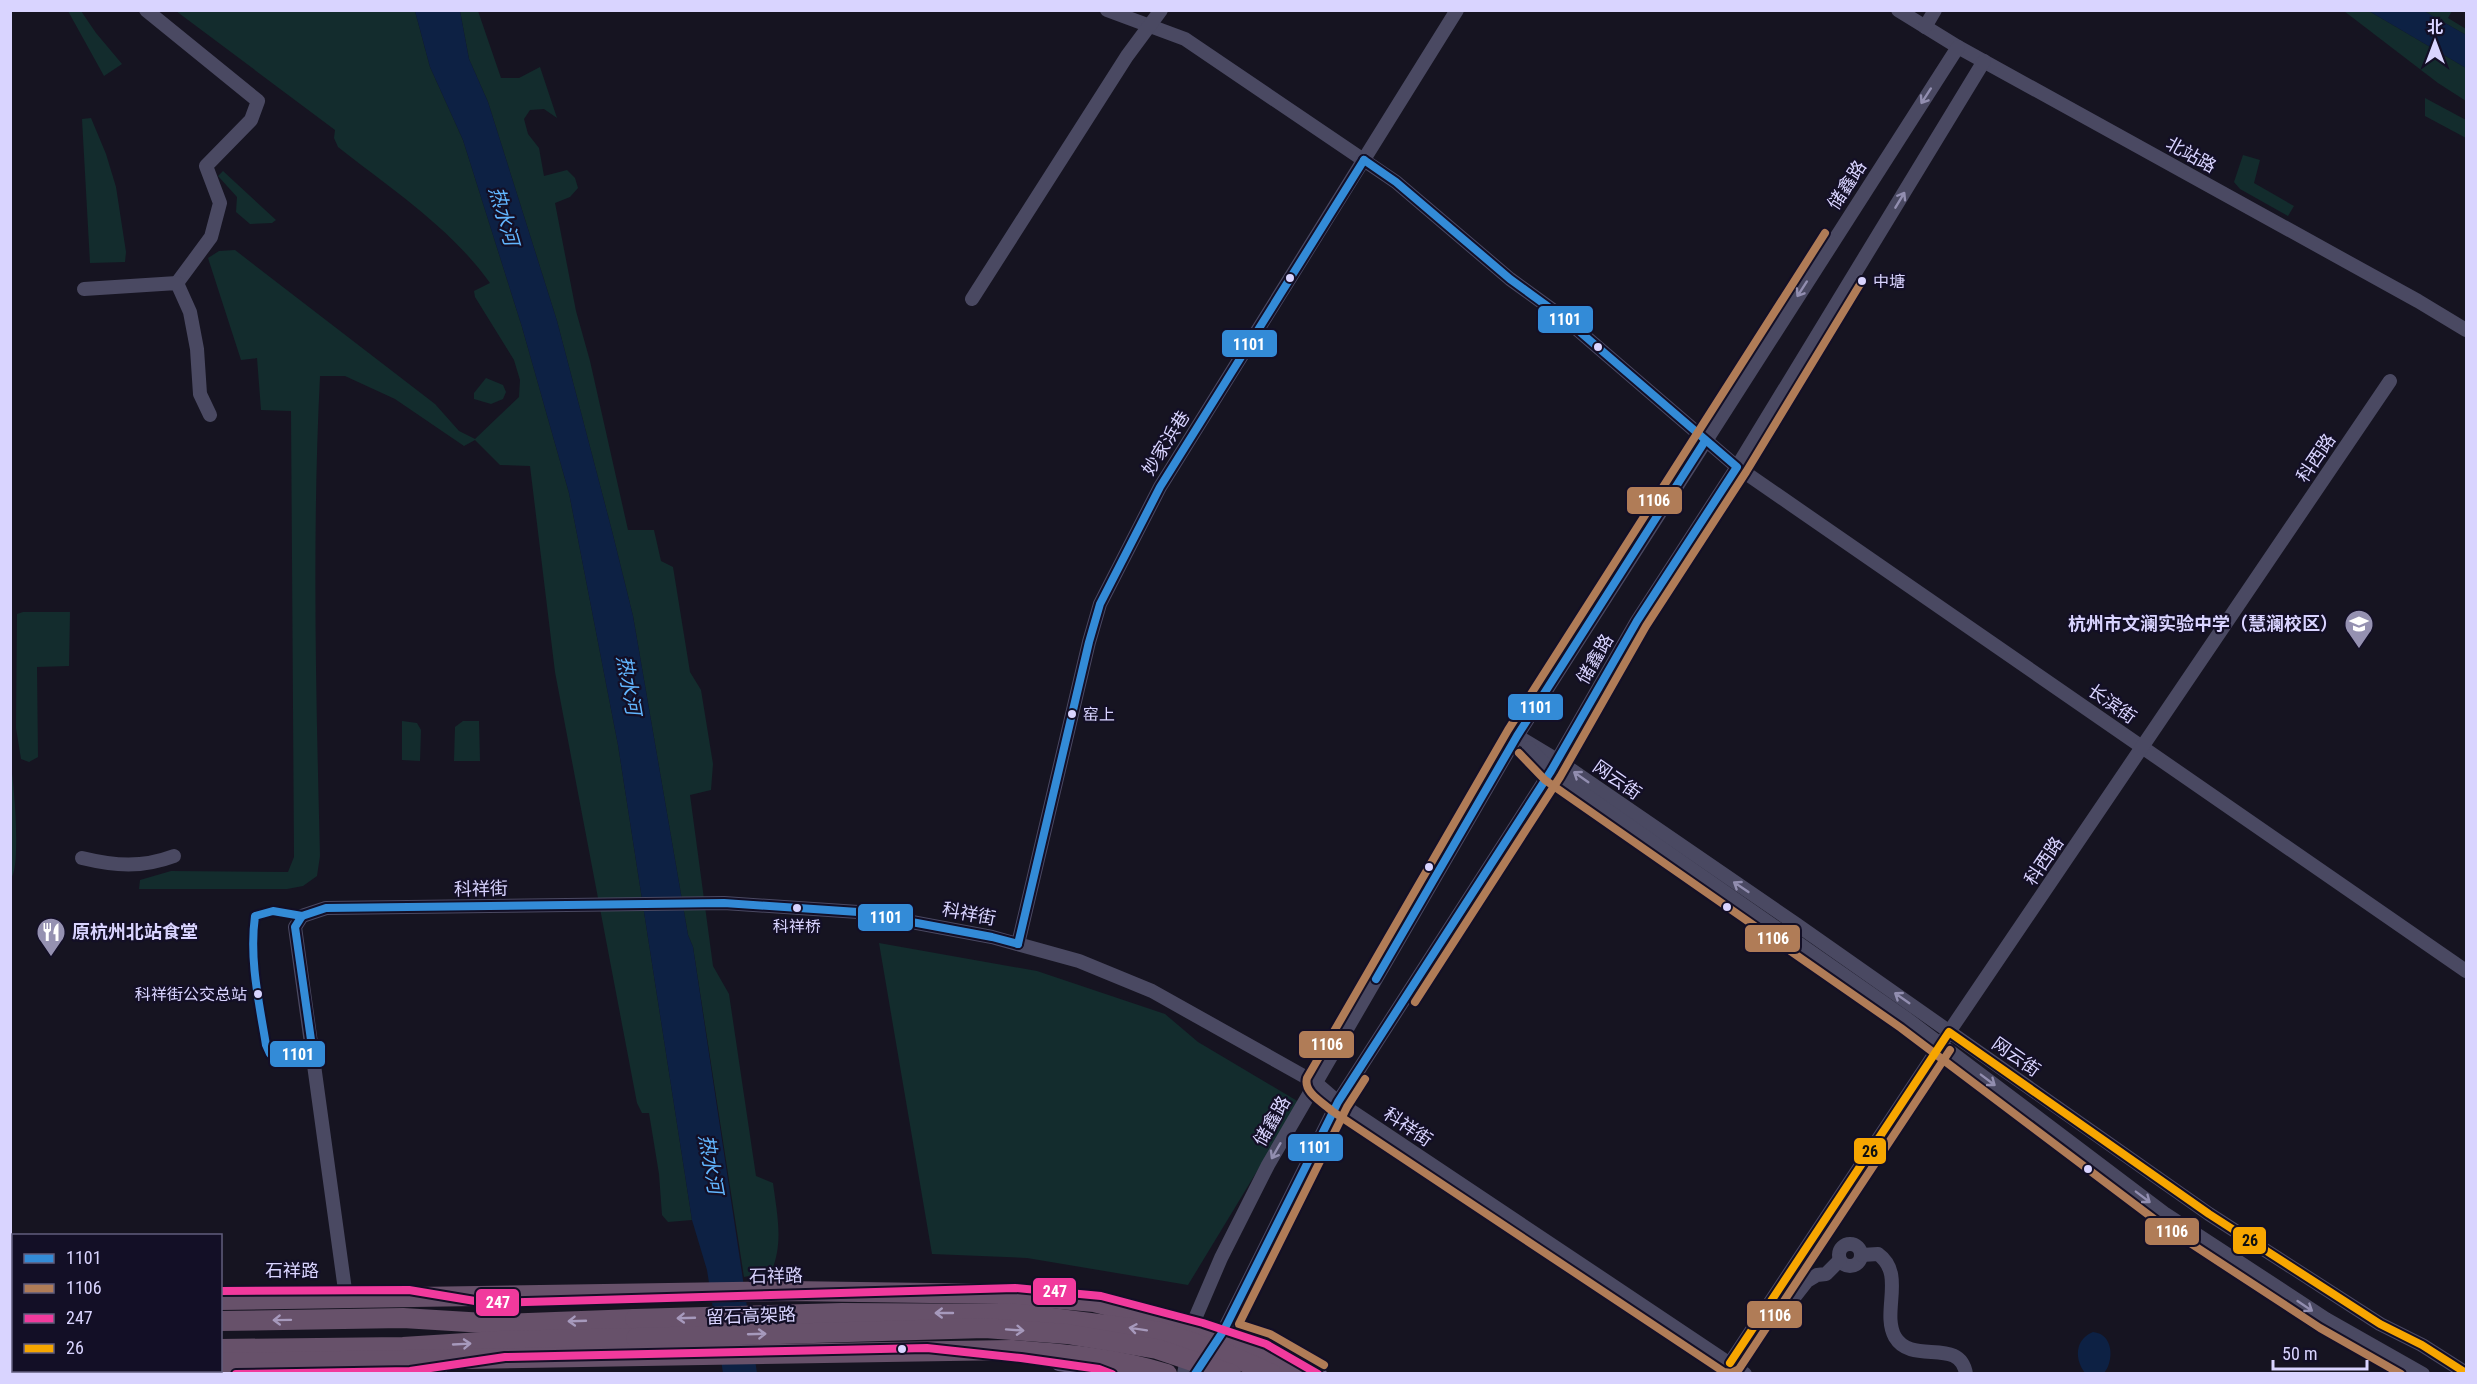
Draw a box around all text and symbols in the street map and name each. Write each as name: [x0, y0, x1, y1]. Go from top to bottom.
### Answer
north arrow: [2405, 12, 2465, 72]
text: 北: [2427, 18, 2443, 37]
one-way arrow: [1920, 87, 1932, 104]
street label: 北站路: [2163, 132, 2220, 177]
street label: 储鑫路: [1823, 156, 1870, 213]
water label: 热水河: [484, 184, 525, 252]
one-way arrow: [1894, 192, 1906, 209]
unlabelled marker: [1284, 272, 1296, 284]
place label: 中塘: [1873, 272, 1905, 291]
marker: 中塘: [1856, 275, 1868, 287]
one-way arrow: [1796, 280, 1808, 296]
line badge: 1101: [1537, 305, 1594, 334]
text: 1101: [1549, 310, 1581, 329]
line badge: 1101: [1221, 329, 1278, 358]
text: 1101: [1233, 335, 1265, 354]
unlabelled marker: [1592, 341, 1604, 353]
street label: 妙家浜巷: [1138, 407, 1194, 479]
street label: 科西路: [2292, 429, 2339, 486]
line badge: 1106: [1626, 486, 1683, 515]
text: 1106: [1638, 491, 1670, 510]
school or university icon: 杭州市文澜实验中学（慧澜校区）: [2343, 608, 2375, 650]
place label: 杭州市文澜实验中学（慧澜校区）: [2068, 613, 2338, 634]
street label: 储鑫路: [1572, 630, 1617, 687]
water label: 热水河: [612, 653, 647, 721]
street label: 长滨街: [2084, 680, 2140, 728]
line badge: 1101: [1507, 693, 1564, 721]
text: 1101: [1520, 698, 1552, 717]
place label: 窑上: [1083, 705, 1115, 724]
marker: 窑上: [1066, 708, 1078, 720]
street label: 网云街: [1589, 756, 1645, 804]
one-way arrow: [1573, 771, 1589, 783]
street label: 科西路: [2020, 832, 2067, 889]
unlabelled marker: [1423, 861, 1435, 873]
street label: 科祥街: [454, 878, 508, 899]
one-way arrow: [1734, 881, 1750, 893]
street label: 科祥街: [941, 898, 998, 929]
unlabelled marker: [1721, 901, 1733, 913]
marker: 科祥桥: [791, 902, 803, 914]
line badge: 1101: [857, 903, 914, 932]
text: 1101: [870, 908, 902, 927]
restaurant icon: 原杭州北站食堂: [35, 916, 67, 958]
place label: 科祥桥: [773, 917, 821, 936]
place label: 原杭州北站食堂: [72, 921, 198, 942]
line badge: 1106: [1744, 924, 1801, 953]
text: 1106: [1757, 929, 1789, 948]
place label: 科祥街公交总站: [135, 985, 247, 1004]
marker: 科祥街公交总站: [252, 988, 264, 1000]
one-way arrow: [1894, 992, 1910, 1004]
line badge: 1106: [1298, 1030, 1355, 1059]
street label: 网云街: [1988, 1033, 2044, 1081]
text: 1106: [1311, 1035, 1343, 1054]
line badge: 1101: [269, 1040, 326, 1068]
text: 1101: [282, 1045, 314, 1064]
one-way arrow: [1979, 1073, 1995, 1086]
street label: 储鑫路: [1249, 1092, 1294, 1149]
street label: 科祥街: [1380, 1103, 1437, 1150]
water label: 热水河: [694, 1132, 729, 1200]
line badge: 1101: [1287, 1133, 1344, 1162]
line badge: 26: [1853, 1137, 1887, 1165]
text: 1101: [1299, 1138, 1331, 1157]
one-way arrow: [1270, 1142, 1282, 1159]
text: 26: [1862, 1142, 1878, 1161]
unlabelled marker: [2082, 1163, 2094, 1175]
one-way arrow: [2135, 1191, 2151, 1204]
line badge: 1106: [2144, 1217, 2200, 1246]
text: 1106: [2156, 1222, 2188, 1241]
line badge: 26: [2232, 1226, 2267, 1255]
text: 26: [2242, 1231, 2258, 1250]
legend: [12, 1234, 222, 1372]
text: 1101: [66, 1247, 102, 1268]
street label: 石祥路: [265, 1260, 319, 1281]
street label: 石祥路: [749, 1265, 803, 1286]
text: 1106: [66, 1277, 102, 1298]
line badge: 247: [1032, 1277, 1077, 1306]
text: 247: [1043, 1282, 1067, 1301]
line badge: 247: [475, 1288, 520, 1317]
text: 247: [486, 1293, 510, 1312]
line badge: 1106: [1746, 1300, 1803, 1329]
one-way arrow: [2297, 1300, 2313, 1312]
street label: 留石高架路: [706, 1303, 796, 1328]
text: 1106: [1759, 1306, 1791, 1325]
text: 247: [66, 1307, 93, 1328]
one-way arrow: [934, 1307, 954, 1319]
one-way arrow: [676, 1312, 696, 1324]
one-way arrow: [272, 1314, 292, 1326]
one-way arrow: [567, 1316, 587, 1327]
one-way arrow: [1128, 1323, 1148, 1334]
one-way arrow: [1004, 1325, 1024, 1336]
one-way arrow: [746, 1329, 766, 1340]
scale bar: [2273, 1333, 2368, 1371]
text: 26: [66, 1337, 84, 1358]
one-way arrow: [451, 1338, 471, 1349]
unlabelled marker: [896, 1343, 908, 1355]
text: 50 m: [2282, 1343, 2317, 1364]

